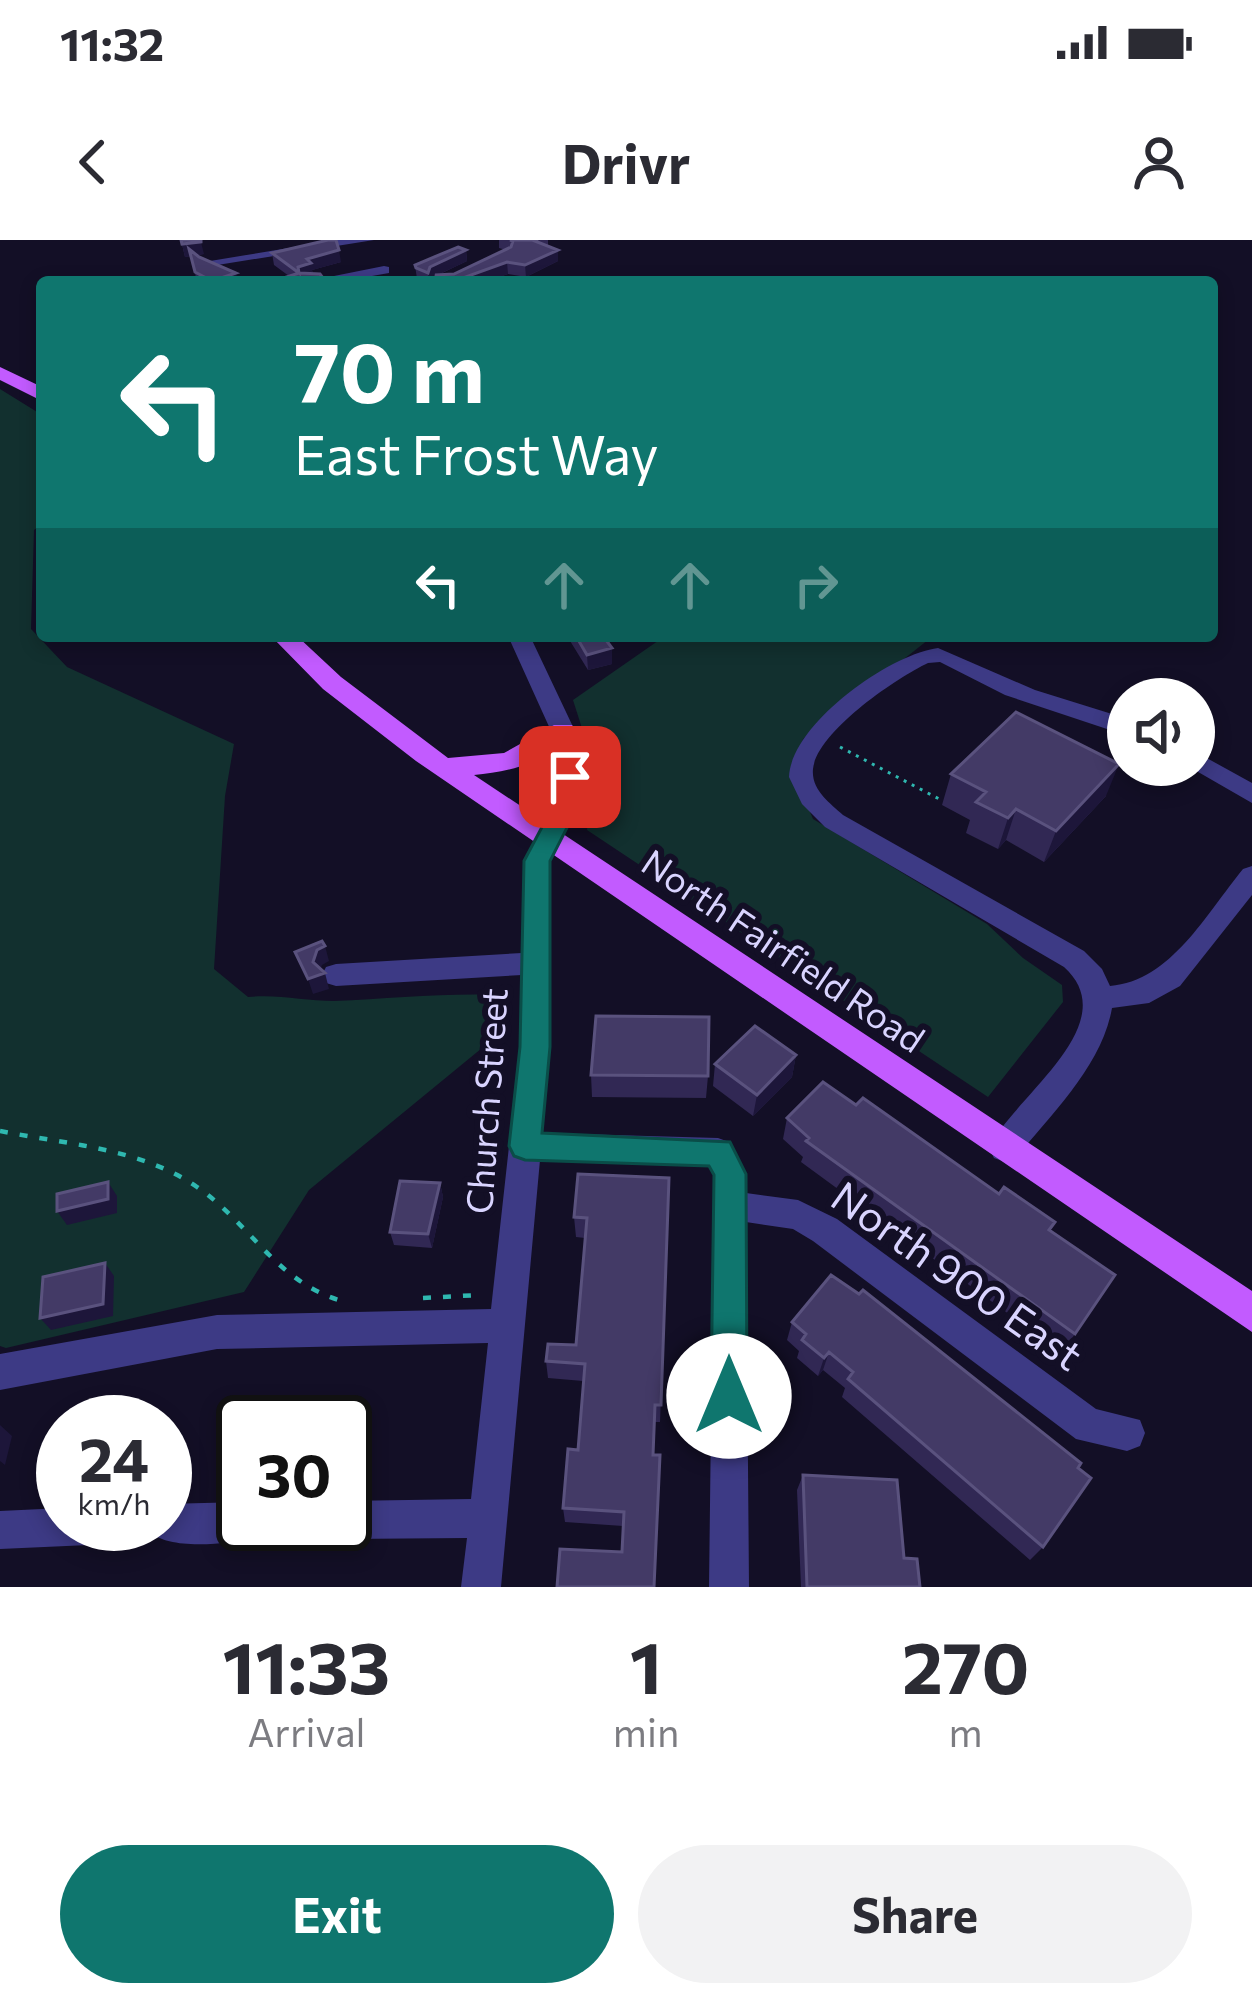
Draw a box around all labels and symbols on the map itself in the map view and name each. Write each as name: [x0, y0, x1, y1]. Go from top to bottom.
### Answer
pin: [519, 726, 621, 828]
street label: North Fairfield Road: [635, 839, 934, 1060]
street label: Church Street: [455, 986, 515, 1215]
street label: North 900 East: [823, 1169, 1094, 1380]
position arrow: [666, 1333, 792, 1459]
speed limit sign: 30: [216, 1395, 372, 1551]

